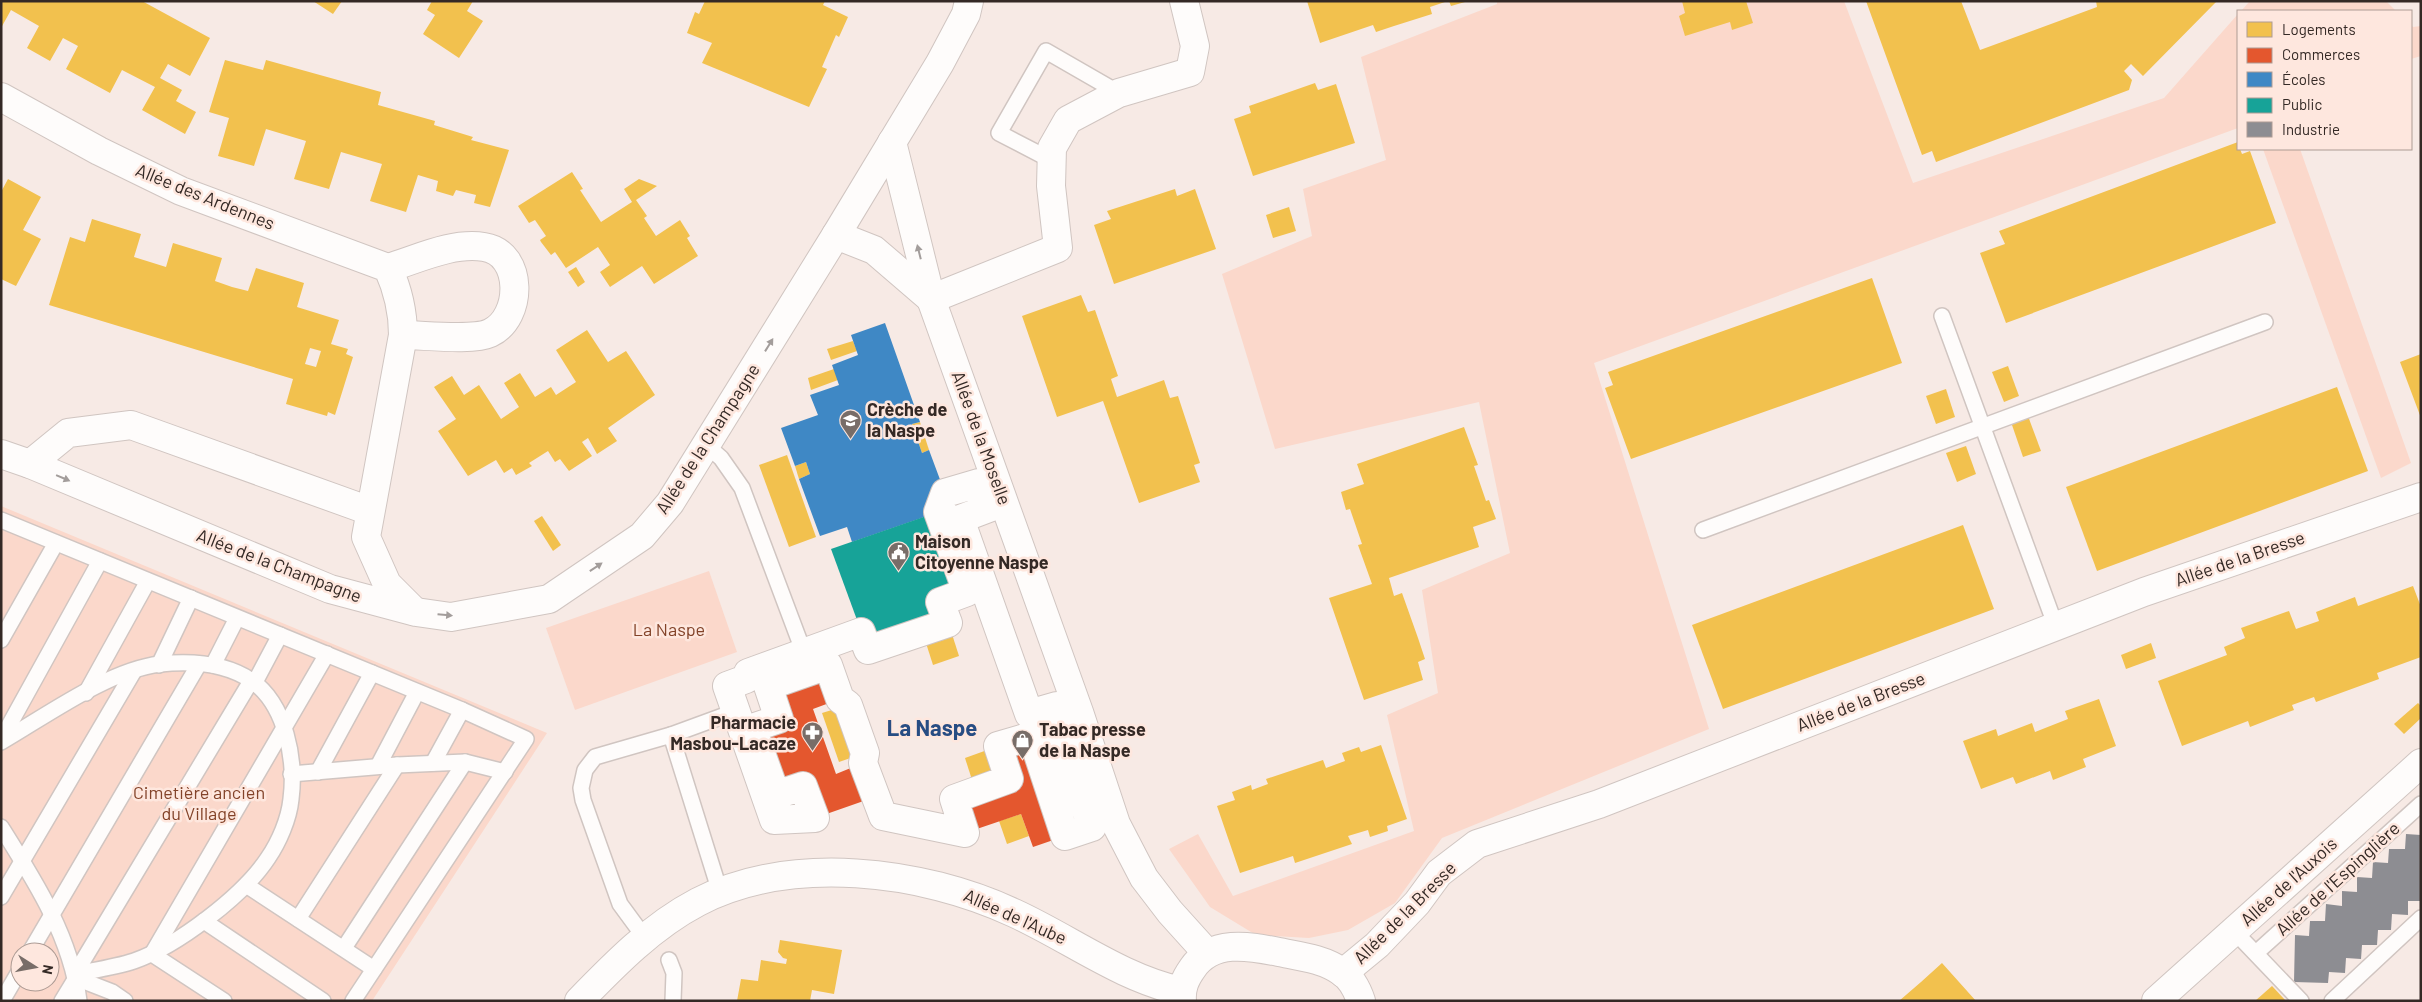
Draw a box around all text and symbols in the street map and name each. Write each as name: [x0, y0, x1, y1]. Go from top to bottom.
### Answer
legend: [2237, 10, 2412, 150]
text: Logements: [2282, 20, 2356, 38]
text: Commerces: [2282, 45, 2360, 63]
text: Écoles: [2282, 70, 2326, 88]
text: Public: [2282, 95, 2322, 113]
text: Industrie: [2282, 120, 2340, 138]
street label: Allée des Ardennes: [133, 158, 278, 234]
one-way arrow: [915, 244, 923, 259]
one-way arrow: [764, 338, 773, 352]
street label: Allée de la Champagne: [650, 359, 764, 518]
street label: Allée de la Moselle: [948, 368, 1016, 508]
place label: Crèche de la Naspe: [867, 398, 947, 441]
school or university icon: Crèche de la Naspe: [839, 408, 863, 439]
one-way arrow: [56, 474, 70, 482]
street label: Allée de la Champagne: [194, 524, 365, 607]
street label: Allée de la Bresse: [2172, 526, 2307, 591]
place label: Maison Citoyenne Naspe: [915, 530, 1049, 573]
public building icon: Maison Citoyenne Naspe: [887, 540, 911, 571]
one-way arrow: [589, 562, 603, 572]
one-way arrow: [437, 612, 453, 620]
park label: La Naspe: [633, 618, 705, 640]
street label: Allée de la Bresse: [1793, 666, 1928, 736]
place label: Pharmacie Masbou-Lacaze: [670, 711, 796, 754]
district label: La Naspe: [887, 714, 977, 740]
place label: Tabac presse de la Naspe: [1039, 718, 1146, 761]
pharmacy icon: Pharmacie Masbou-Lacaze: [800, 721, 824, 752]
shop icon: Tabac presse de la Naspe: [1011, 728, 1035, 759]
park label: Cimetière ancien du Village: [133, 781, 265, 824]
street label: Allée de l'Espinglière: [2271, 817, 2404, 940]
street label: Allée de l'Auxois: [2236, 832, 2341, 930]
street label: Allée de la Bresse: [1349, 857, 1460, 968]
street label: Allée de l'Aube: [961, 884, 1070, 949]
north arrow: [10, 942, 60, 992]
text: N: [39, 963, 57, 976]

